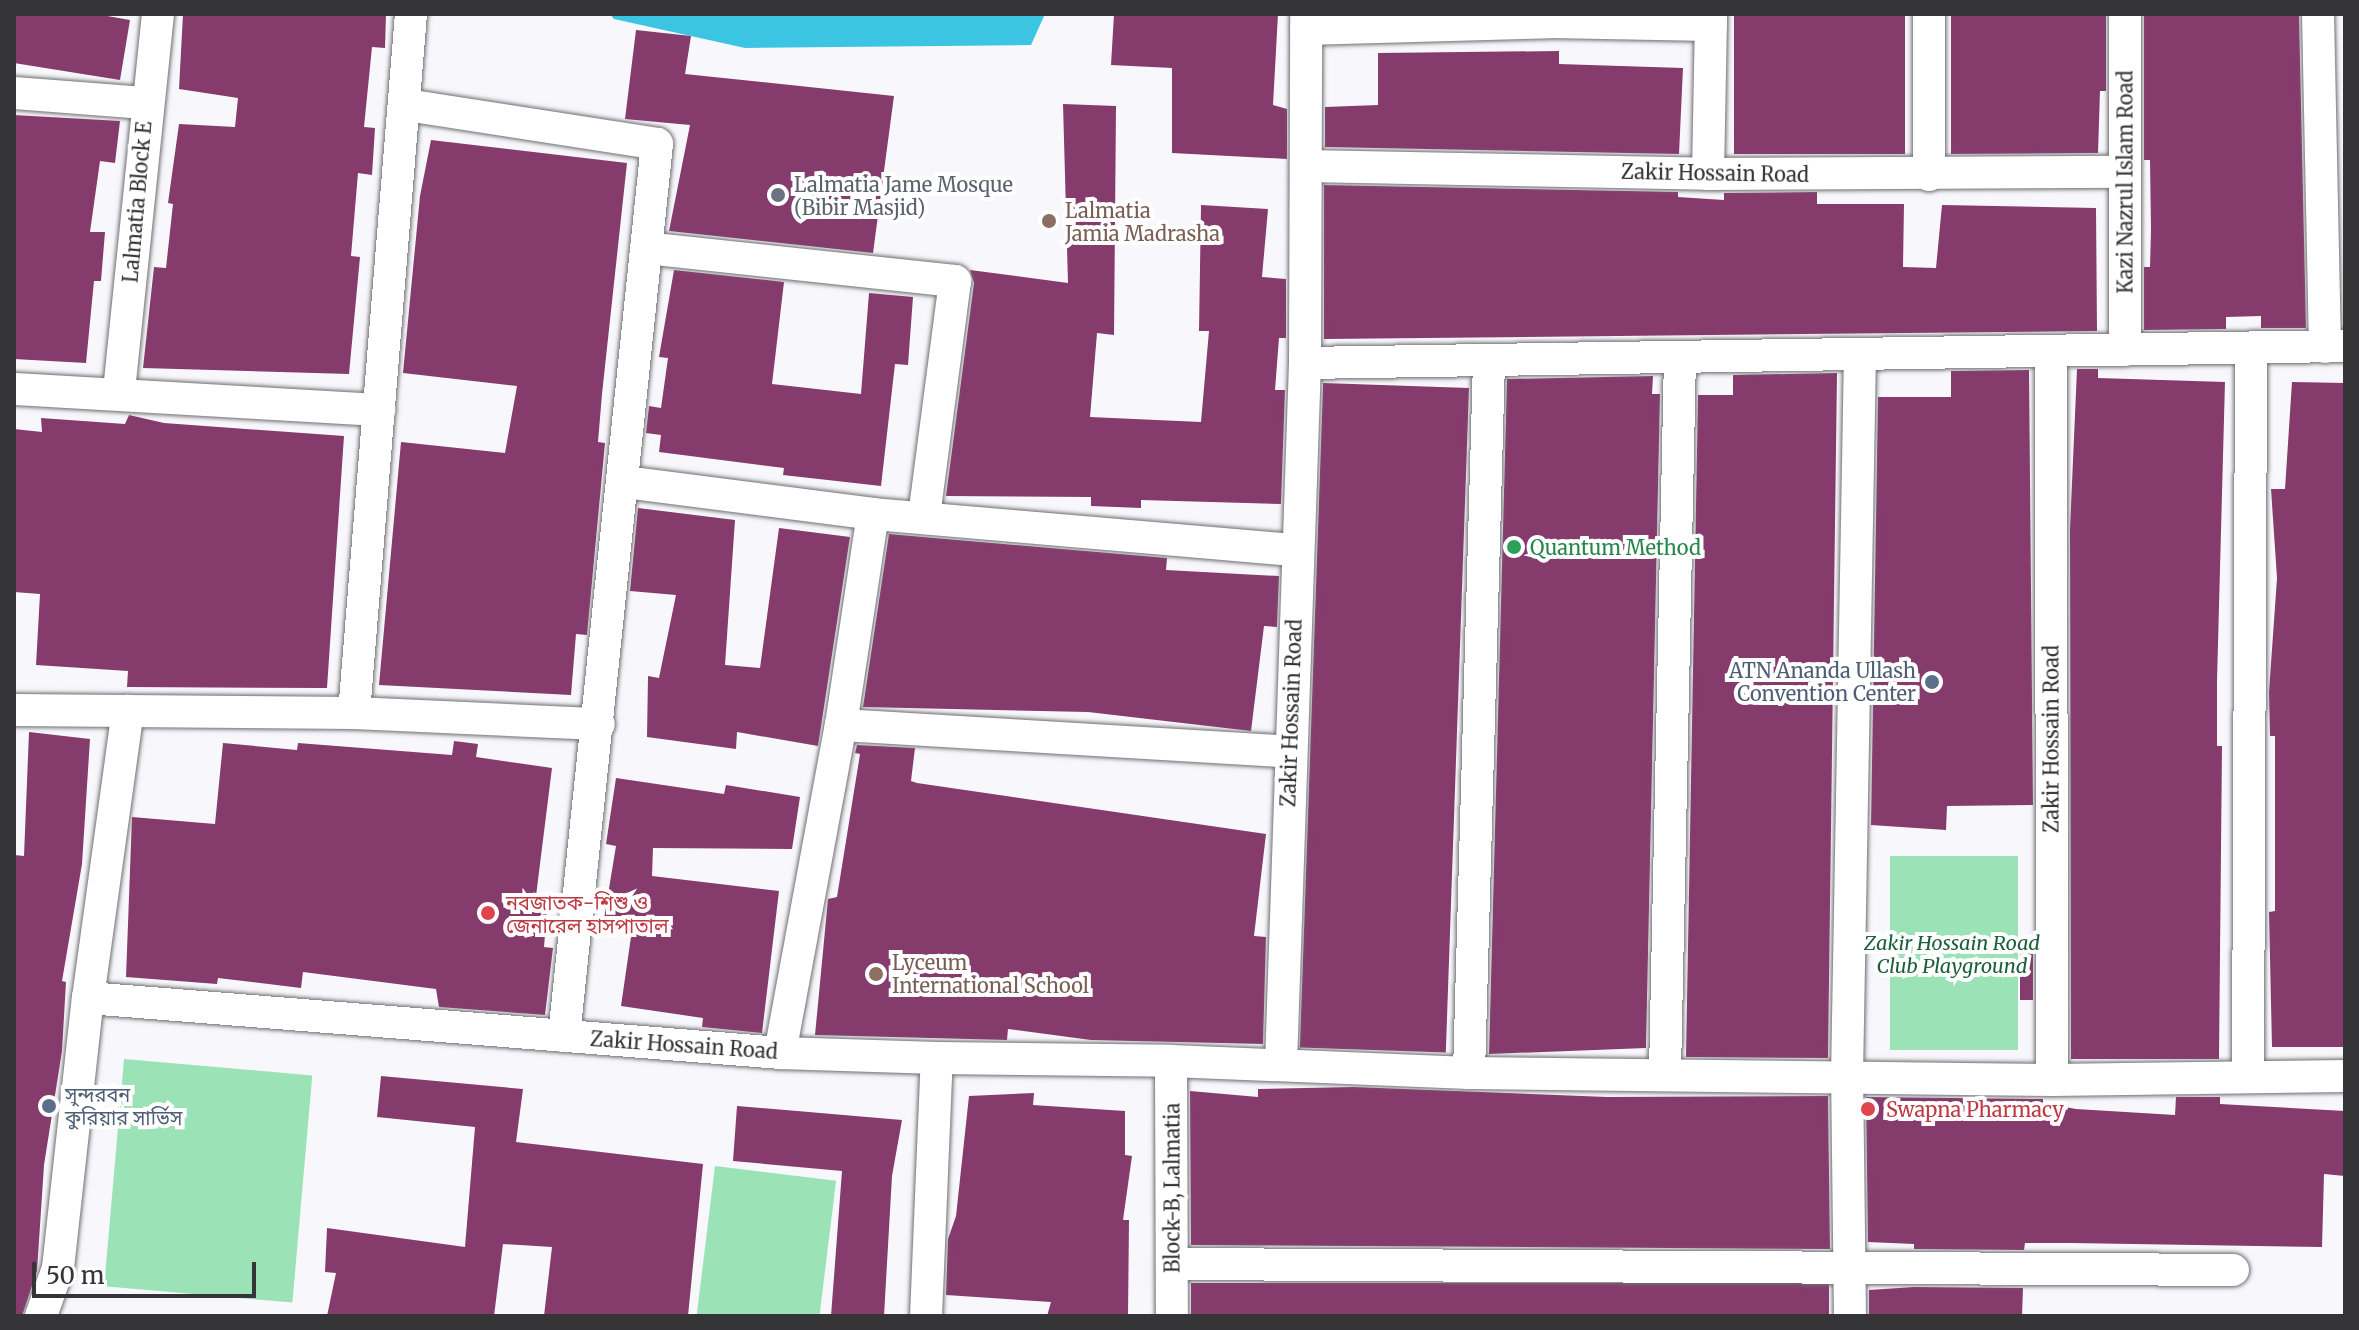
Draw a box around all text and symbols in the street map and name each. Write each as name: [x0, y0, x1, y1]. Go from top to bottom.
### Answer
street label: Kazi Nazrul Islam Road: [2113, 70, 2137, 294]
street label: Lalmatia Block E: [118, 120, 156, 284]
street label: Zakir Hossain Road: [1621, 159, 1809, 187]
place label: Lalmatia Jame Mosque (Bibir Masjid): [794, 172, 1013, 219]
marker: Lalmatia Jame Mosque (Bibir Masjid): [769, 186, 787, 204]
place label: Lalmatia Jamia Madrasha: [1065, 198, 1220, 245]
marker: Lalmatia Jamia Madrasha: [1040, 212, 1058, 230]
place label: Quantum Method: [1530, 535, 1701, 559]
marker: Quantum Method: [1505, 538, 1523, 556]
street label: Zakir Hossain Road: [1276, 619, 1306, 807]
street label: Zakir Hossain Road: [2039, 645, 2063, 833]
place label: ATN Ananda Ullash Convention Center: [1729, 658, 1916, 705]
marker: ATN Ananda Ullash Convention Center: [1923, 673, 1941, 691]
place label: নবজাতক-শিশু ও জেনারেল হাসপাতাল: [506, 890, 668, 937]
marker: নবজাতক-শিশু ও জেনারেল হাসপাতাল: [477, 902, 499, 924]
park label: Zakir Hossain Road Club Playground: [1864, 930, 2040, 977]
place label: Lyceum International School: [892, 950, 1089, 997]
marker: Lyceum International School: [867, 965, 885, 983]
street label: Zakir Hossain Road: [589, 1026, 779, 1064]
place label: সুন্দরবন কুরিয়ার সার্ভিস: [65, 1082, 182, 1129]
marker: সুন্দরবন কুরিয়ার সার্ভিস: [40, 1097, 58, 1115]
place label: Swapna Pharmacy: [1886, 1097, 2064, 1121]
marker: Swapna Pharmacy: [1857, 1098, 1879, 1120]
street label: Block-B, Lalmatia: [1160, 1103, 1184, 1273]
scale bar: [36, 1246, 260, 1296]
text: 50 m: [46, 1260, 105, 1291]

